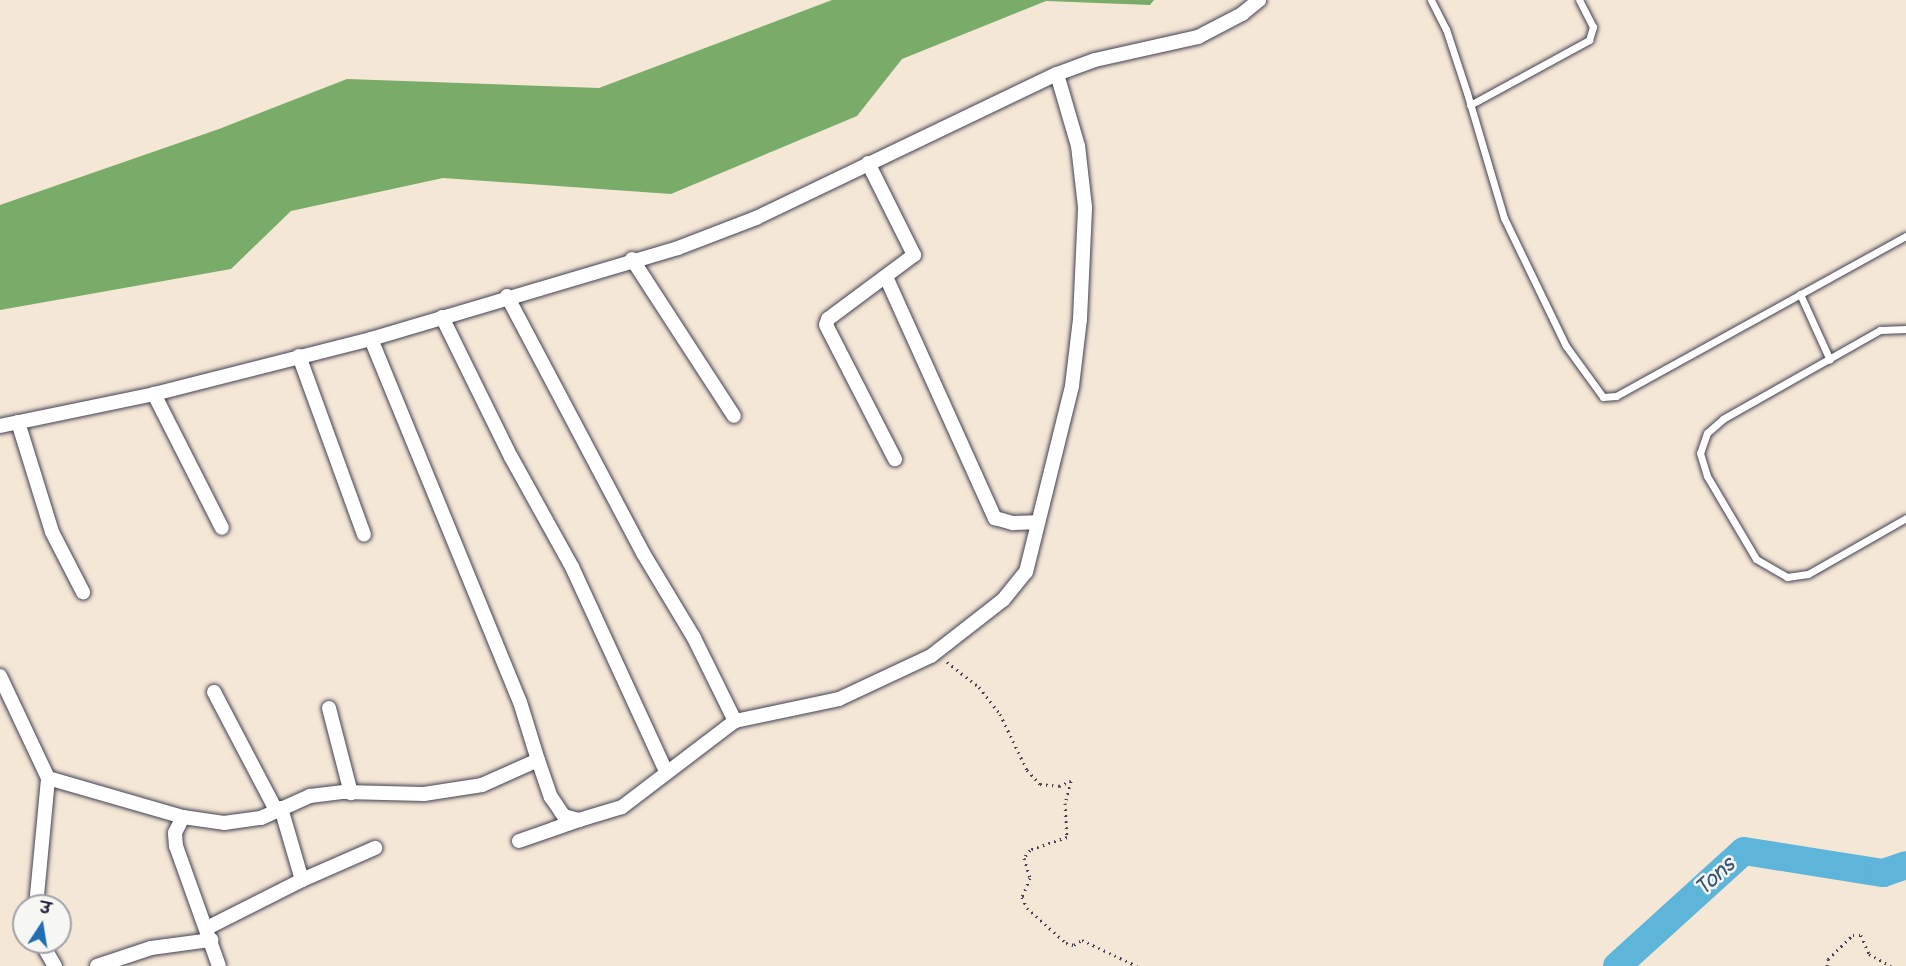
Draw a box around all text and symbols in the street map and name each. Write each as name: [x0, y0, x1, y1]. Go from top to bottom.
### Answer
water label: Tons: [1690, 852, 1740, 902]
north arrow: [12, 894, 72, 954]
text: उ: [38, 897, 53, 919]

